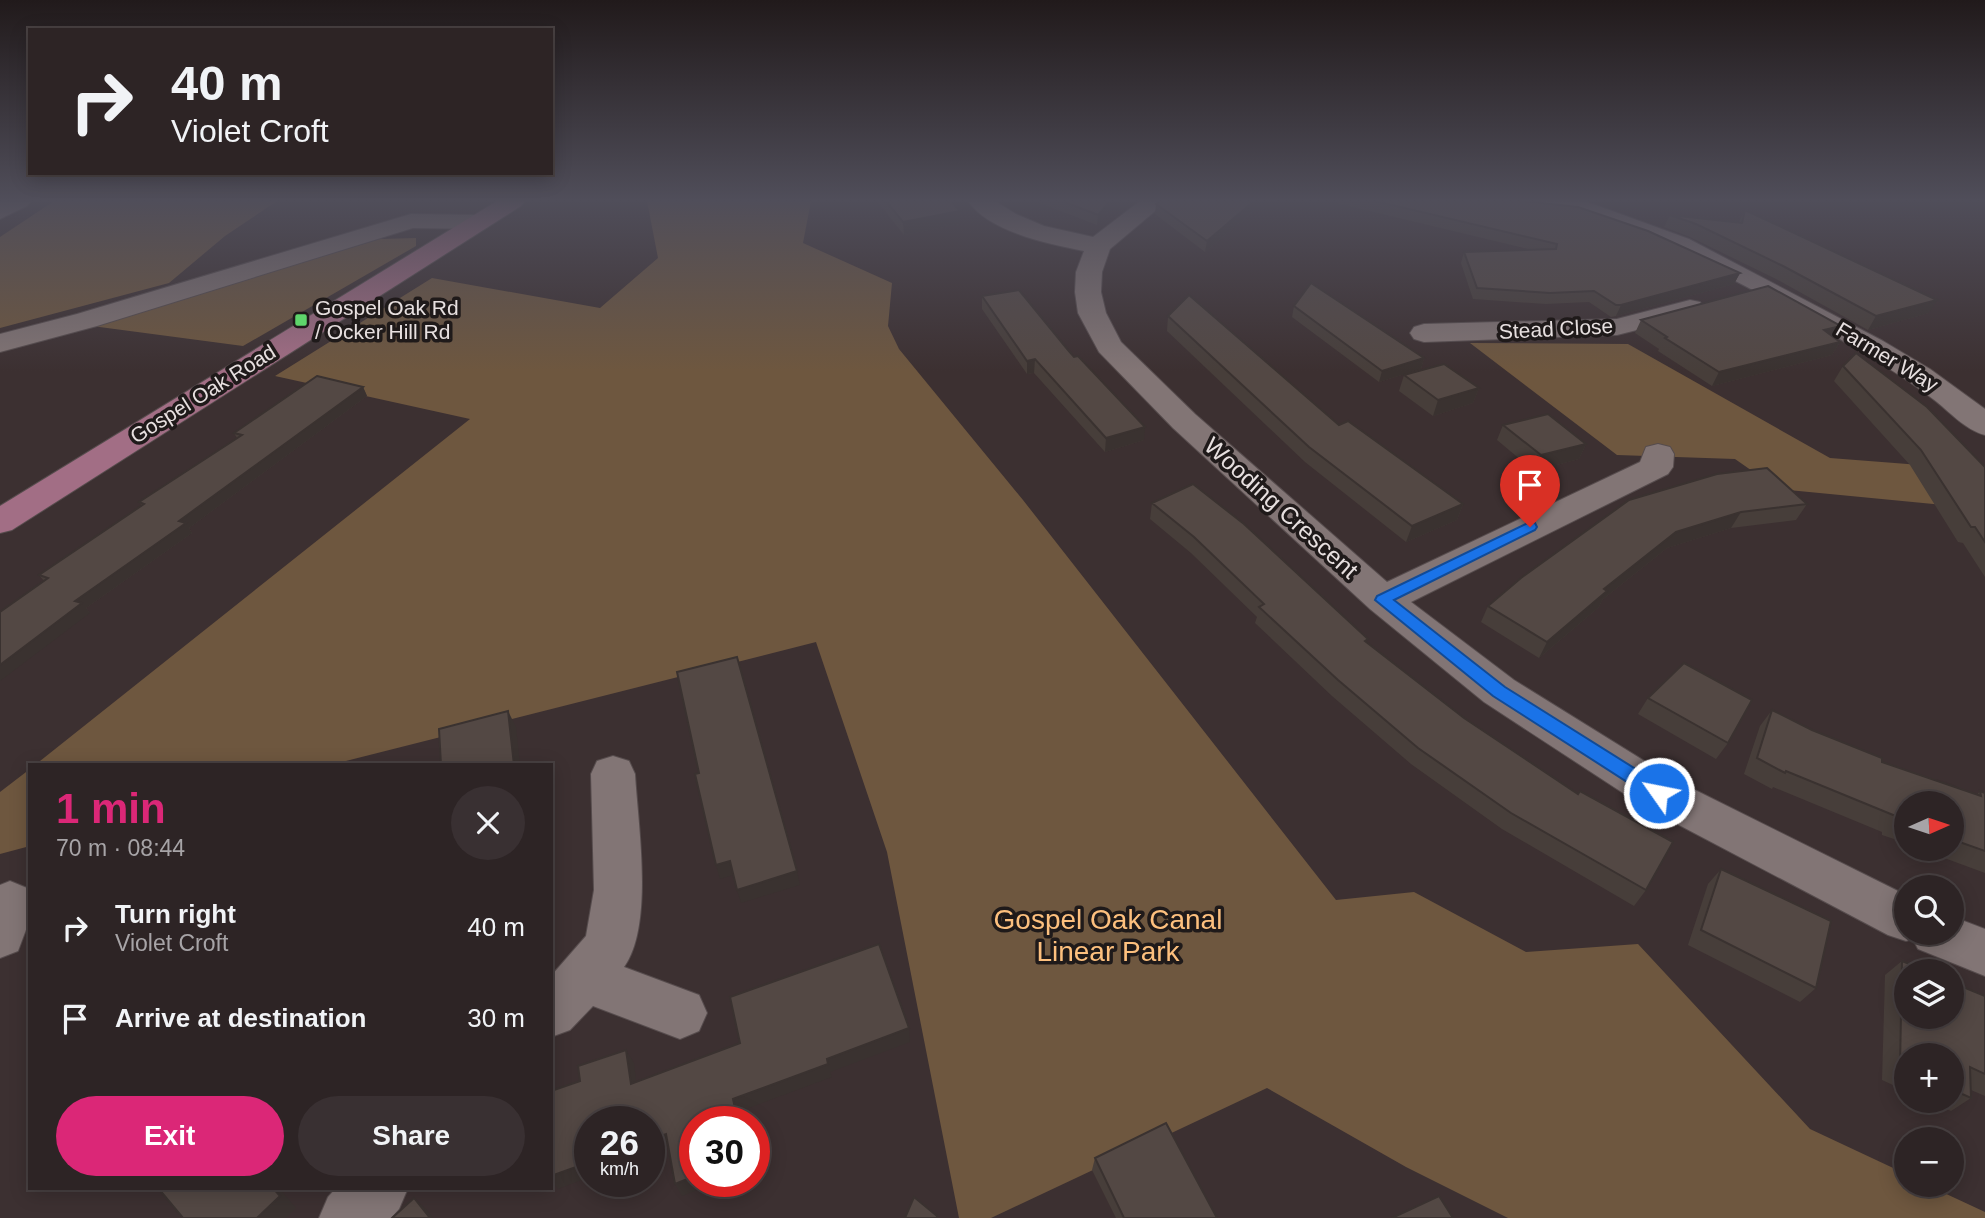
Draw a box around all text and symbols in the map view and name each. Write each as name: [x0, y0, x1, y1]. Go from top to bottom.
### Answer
icon: right: [56, 56, 147, 147]
text: 40 m: [171, 56, 283, 110]
text: Violet Croft: [171, 113, 329, 149]
place label: Gospel Oak Rd / Ocker Hill Rd: [315, 296, 459, 343]
marker: Gospel Oak Rd / Ocker Hill Rd: [293, 312, 309, 328]
street label: Stead Close: [1498, 314, 1614, 343]
street label: Farmer Way: [1832, 317, 1943, 396]
street label: Gospel Oak Road: [126, 340, 280, 448]
street label: Wooding Crescent: [1199, 432, 1364, 584]
pin: [1500, 455, 1560, 527]
icon: arrive: [1511, 466, 1549, 504]
position arrow: [1622, 756, 1696, 830]
text: 1 min: [56, 785, 166, 832]
button: close: [451, 786, 525, 860]
north arrow: [1894, 791, 1964, 861]
map controls: [1894, 791, 1964, 1197]
text: 70 m · 08:44: [56, 835, 185, 861]
button: search: [1894, 875, 1964, 945]
text: Turn right: [115, 899, 236, 929]
park label: Gospel Oak Canal Linear Park: [994, 904, 1222, 967]
icon: right: [56, 909, 94, 947]
text: 40 m: [467, 912, 525, 942]
text: Violet Croft: [115, 930, 228, 956]
button: layers: [1894, 959, 1964, 1029]
icon: arrive: [56, 1000, 94, 1038]
text: Arrive at destination: [115, 1003, 366, 1033]
text: 30 m: [467, 1003, 525, 1033]
button: +: [1894, 1043, 1964, 1113]
button: Exit: [56, 1096, 284, 1176]
button: Share: [298, 1096, 525, 1176]
speed limit sign: 30: [679, 1106, 770, 1197]
text: 26: [600, 1123, 639, 1162]
button: −: [1894, 1127, 1964, 1197]
text: km/h: [600, 1159, 639, 1179]

